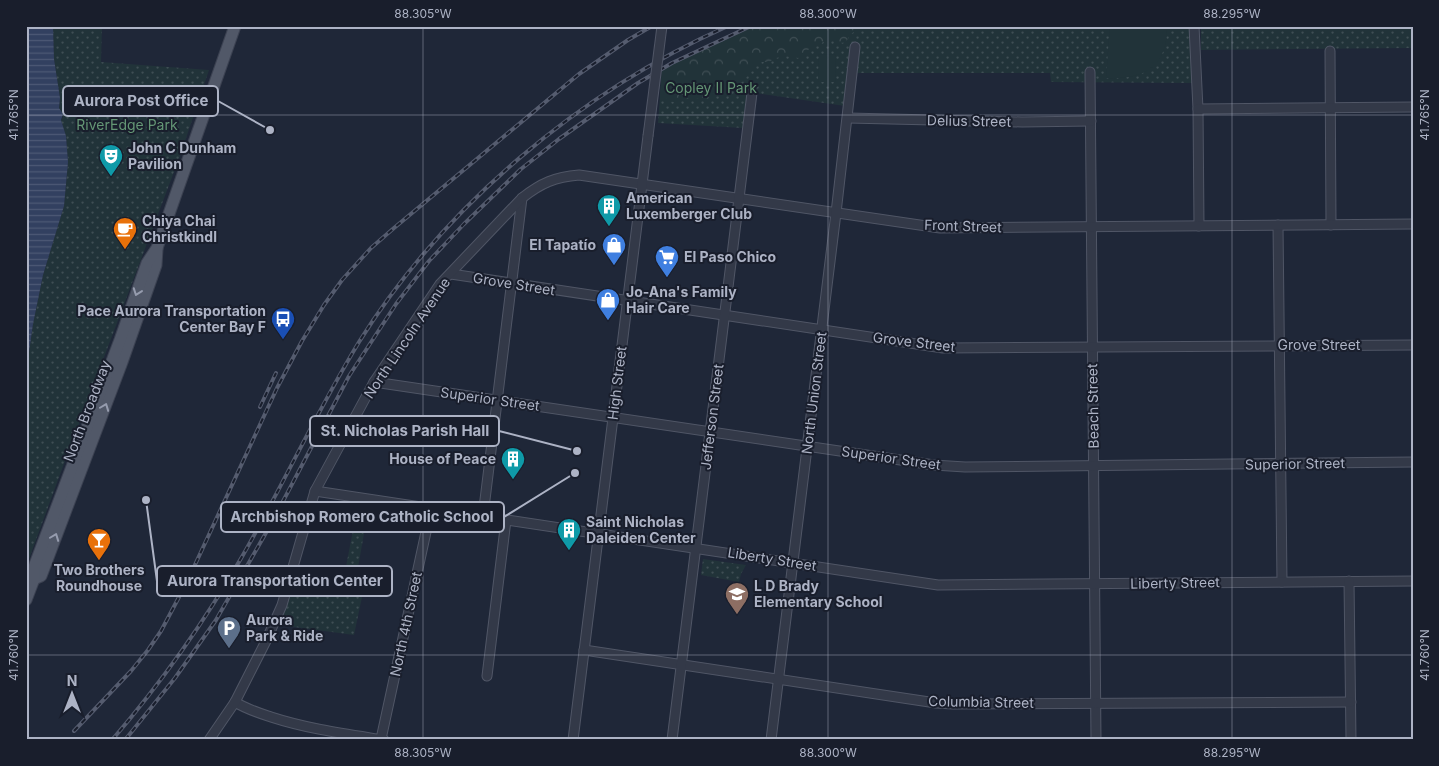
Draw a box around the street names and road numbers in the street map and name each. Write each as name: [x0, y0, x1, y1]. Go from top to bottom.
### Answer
street label: Delius Street: [927, 111, 1012, 130]
street label: Front Street: [924, 216, 1002, 235]
street label: Grove Street: [472, 269, 557, 298]
street label: North Lincoln Avenue: [360, 274, 453, 401]
street label: Grove Street: [872, 328, 957, 355]
street label: North Union Street: [798, 330, 830, 455]
street label: Grove Street: [1278, 336, 1361, 353]
street label: High Street: [604, 345, 630, 421]
street label: North Broadway: [59, 358, 114, 464]
street label: Jefferson Street: [697, 363, 726, 471]
street label: Beach Street: [1083, 363, 1102, 449]
street label: Superior Street: [439, 383, 541, 414]
street label: Superior Street: [840, 442, 942, 473]
street label: Superior Street: [1245, 454, 1346, 473]
street label: Liberty Street: [726, 543, 818, 574]
street label: North 4th Street: [386, 570, 425, 678]
street label: Liberty Street: [1130, 573, 1220, 592]
street label: Columbia Street: [928, 692, 1034, 711]

